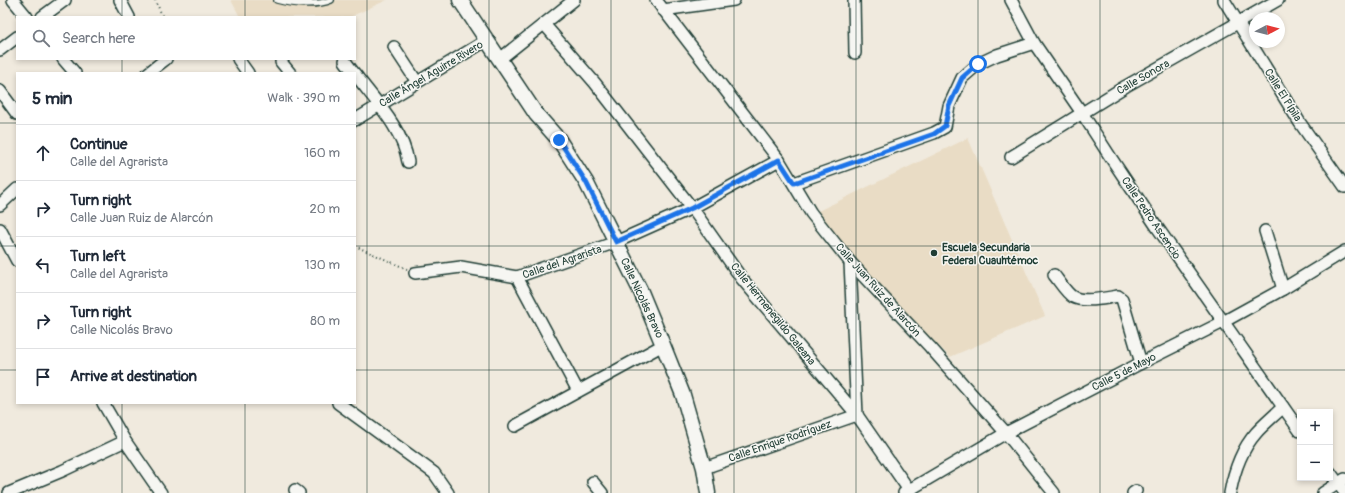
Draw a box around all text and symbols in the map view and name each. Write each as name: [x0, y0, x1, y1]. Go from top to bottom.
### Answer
north arrow: [1249, 12, 1285, 48]
search box: [16, 16, 356, 60]
icon: search: [30, 27, 52, 49]
text: Search here: [62, 29, 135, 48]
street label: Calle Ángel Aguirre Rivero: [377, 38, 485, 110]
route start: [969, 55, 987, 73]
street label: Calle Sonora: [1114, 57, 1172, 97]
street label: Calle El Pípila: [1262, 66, 1304, 124]
text: 5 min: [32, 88, 72, 109]
text: Walk · 390 m: [267, 90, 340, 106]
route end: [550, 131, 568, 149]
text: Continue: [70, 135, 128, 154]
icon: ahead: [32, 142, 54, 164]
text: 160 m: [304, 145, 340, 161]
text: Calle del Agrarista: [70, 154, 168, 170]
street label: Calle Pedro Ascencio: [1119, 174, 1183, 262]
text: Turn right: [70, 191, 131, 210]
icon: right: [32, 198, 54, 220]
text: 20 m: [309, 201, 340, 217]
text: Calle Juan Ruiz de Alarcón: [70, 210, 213, 226]
street label: Calle Juan Ruiz de Alarcón: [833, 241, 923, 339]
place label: Escuela Secundaria Federal Cuauhtémoc: [942, 241, 1039, 267]
street label: Calle del Agrarista: [521, 242, 603, 282]
text: Turn left: [70, 247, 126, 266]
marker: Escuela Secundaria Federal Cuauhtémoc: [929, 248, 939, 258]
icon: left: [32, 254, 54, 276]
street label: Calle Nicolás Bravo: [618, 256, 666, 340]
text: 130 m: [304, 257, 340, 273]
street label: Calle Hermenegildo Galeana: [728, 260, 818, 368]
text: Calle del Agrarista: [70, 266, 168, 282]
text: Turn right: [70, 303, 131, 322]
icon: right: [32, 310, 54, 332]
text: 80 m: [310, 313, 340, 329]
text: Calle Nicolás Bravo: [70, 322, 173, 338]
street label: Calle 5 de Mayo: [1090, 350, 1158, 394]
icon: arrive: [32, 366, 54, 388]
text: Arrive at destination: [70, 367, 197, 386]
map controls: [1297, 409, 1333, 481]
button: +: [1297, 409, 1333, 445]
street label: Calle Enrique Rodríguez: [727, 417, 834, 465]
button: −: [1297, 445, 1333, 481]

